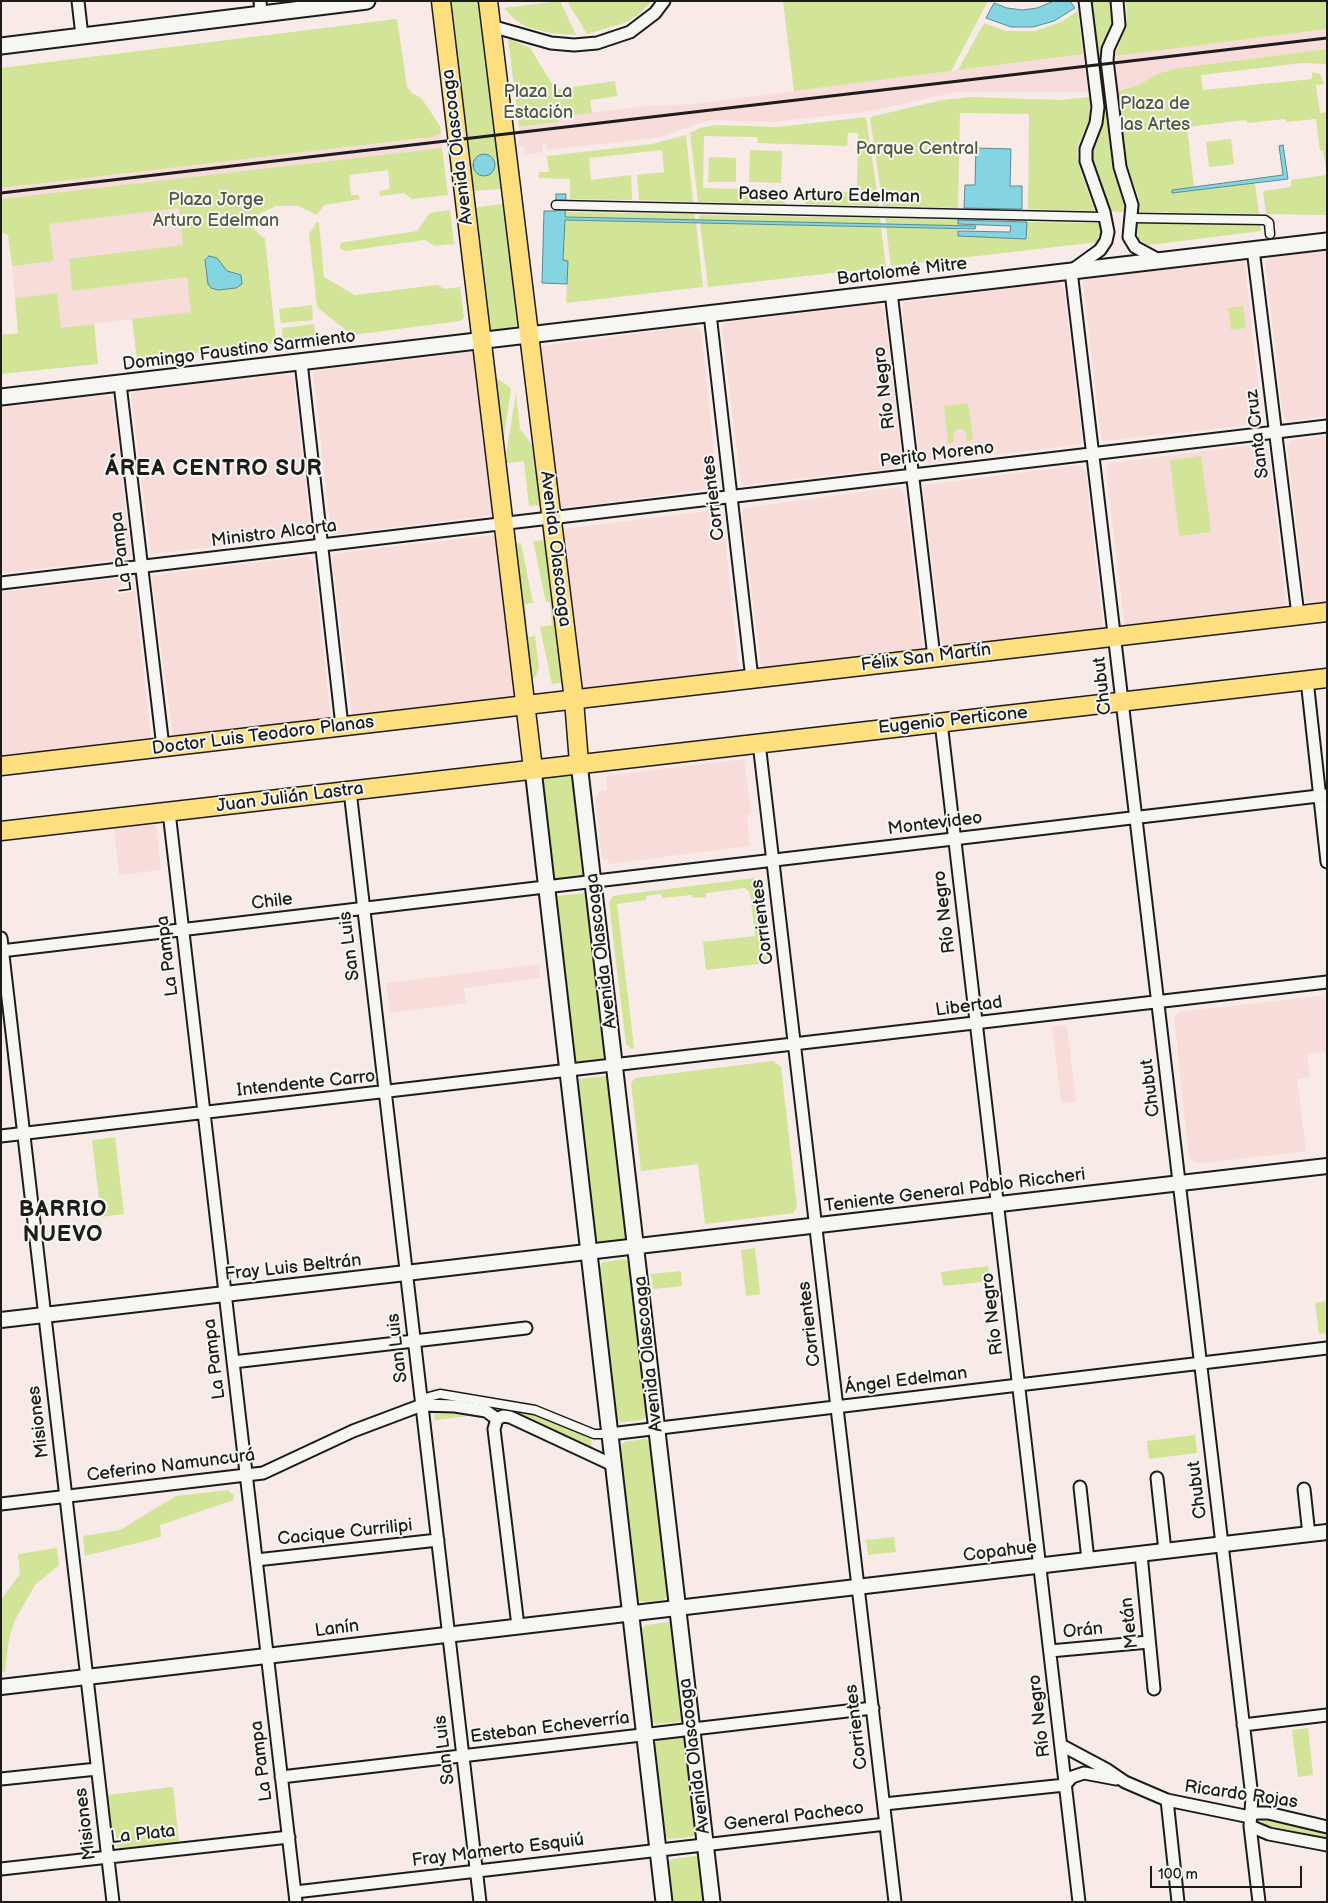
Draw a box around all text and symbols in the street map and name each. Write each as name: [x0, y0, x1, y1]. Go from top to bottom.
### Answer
street label: Avenida Olascoaga: [438, 68, 478, 226]
park label: Plaza La Estación: [503, 81, 573, 124]
park label: Plaza de las Artes: [1120, 93, 1190, 136]
park label: Parque Central: [856, 138, 978, 160]
street label: Paseo Arturo Edelman: [738, 184, 920, 208]
park label: Plaza Jorge Arturo Edelman: [153, 189, 279, 232]
street label: Bartolomé Mitre: [836, 253, 968, 291]
street label: Domingo Faustino Sarmiento: [121, 326, 357, 376]
street label: Río Negro: [869, 345, 901, 431]
street label: Santa Cruz: [1242, 388, 1274, 480]
street label: Perito Moreno: [879, 437, 995, 473]
street label: Corrientes: [698, 454, 730, 542]
district label: ÁREA CENTRO SUR: [103, 456, 325, 482]
street label: Avenida Olascoaga: [535, 470, 575, 628]
street label: La Pampa: [106, 510, 138, 594]
street label: Ministro Alcorta: [210, 516, 338, 552]
street label: Félix San Martín: [860, 639, 992, 677]
street label: Chubut: [1089, 656, 1117, 716]
street label: Eugenio Perticone: [877, 702, 1029, 740]
street label: Doctor Luis Teodoro Planas: [151, 712, 375, 760]
street label: Juan Julián Lastra: [215, 778, 365, 818]
street label: Montevideo: [886, 807, 984, 841]
street label: Río Negro: [929, 869, 961, 955]
street label: Avenida Olascoaga: [582, 872, 622, 1030]
street label: Corrientes: [747, 878, 779, 966]
street label: Chile: [250, 889, 294, 915]
street label: San Luis: [335, 910, 365, 982]
street label: La Pampa: [152, 914, 184, 998]
street label: Libertad: [934, 992, 1004, 1022]
street label: Chubut: [1137, 1058, 1165, 1118]
street label: Intendente Carro: [236, 1066, 376, 1102]
street label: Teniente General Pablo Riccheri: [823, 1164, 1087, 1218]
district label: BARRIO NUEVO: [18, 1197, 108, 1248]
street label: Fray Luis Beltrán: [224, 1250, 362, 1286]
street label: Río Negro: [977, 1271, 1009, 1357]
street label: Avenida Olascoaga: [630, 1275, 668, 1433]
street label: Corrientes: [794, 1280, 826, 1368]
street label: San Luis: [383, 1312, 413, 1384]
street label: La Pampa: [199, 1317, 231, 1401]
street label: Ángel Edelman: [843, 1363, 969, 1399]
street label: Misiones: [24, 1385, 54, 1459]
street label: Ceferino Namuncurá: [86, 1445, 256, 1487]
street label: Chubut: [1184, 1460, 1212, 1520]
street label: Cacique Currilipi: [276, 1515, 414, 1551]
street label: Copahue: [962, 1537, 1038, 1567]
street label: Metán: [1117, 1596, 1143, 1650]
street label: Lanín: [314, 1616, 360, 1642]
street label: Orán: [1062, 1618, 1104, 1644]
street label: Río Negro: [1024, 1673, 1056, 1759]
street label: Avenida Olascoaga: [675, 1677, 715, 1835]
street label: Corrientes: [841, 1683, 873, 1771]
street label: Esteban Echeverría: [469, 1708, 631, 1748]
street label: San Luis: [430, 1714, 460, 1786]
street label: La Pampa: [246, 1719, 278, 1803]
street label: Ricardo Rojas: [1183, 1776, 1299, 1814]
street label: Misiones: [71, 1787, 101, 1861]
street label: General Pacheco: [723, 1798, 865, 1836]
street label: La Plata: [109, 1821, 177, 1849]
street label: Fray Mamerto Esquiú: [411, 1830, 585, 1872]
scale bar: [1153, 1856, 1306, 1888]
text: 100 m: [1158, 1865, 1198, 1884]

